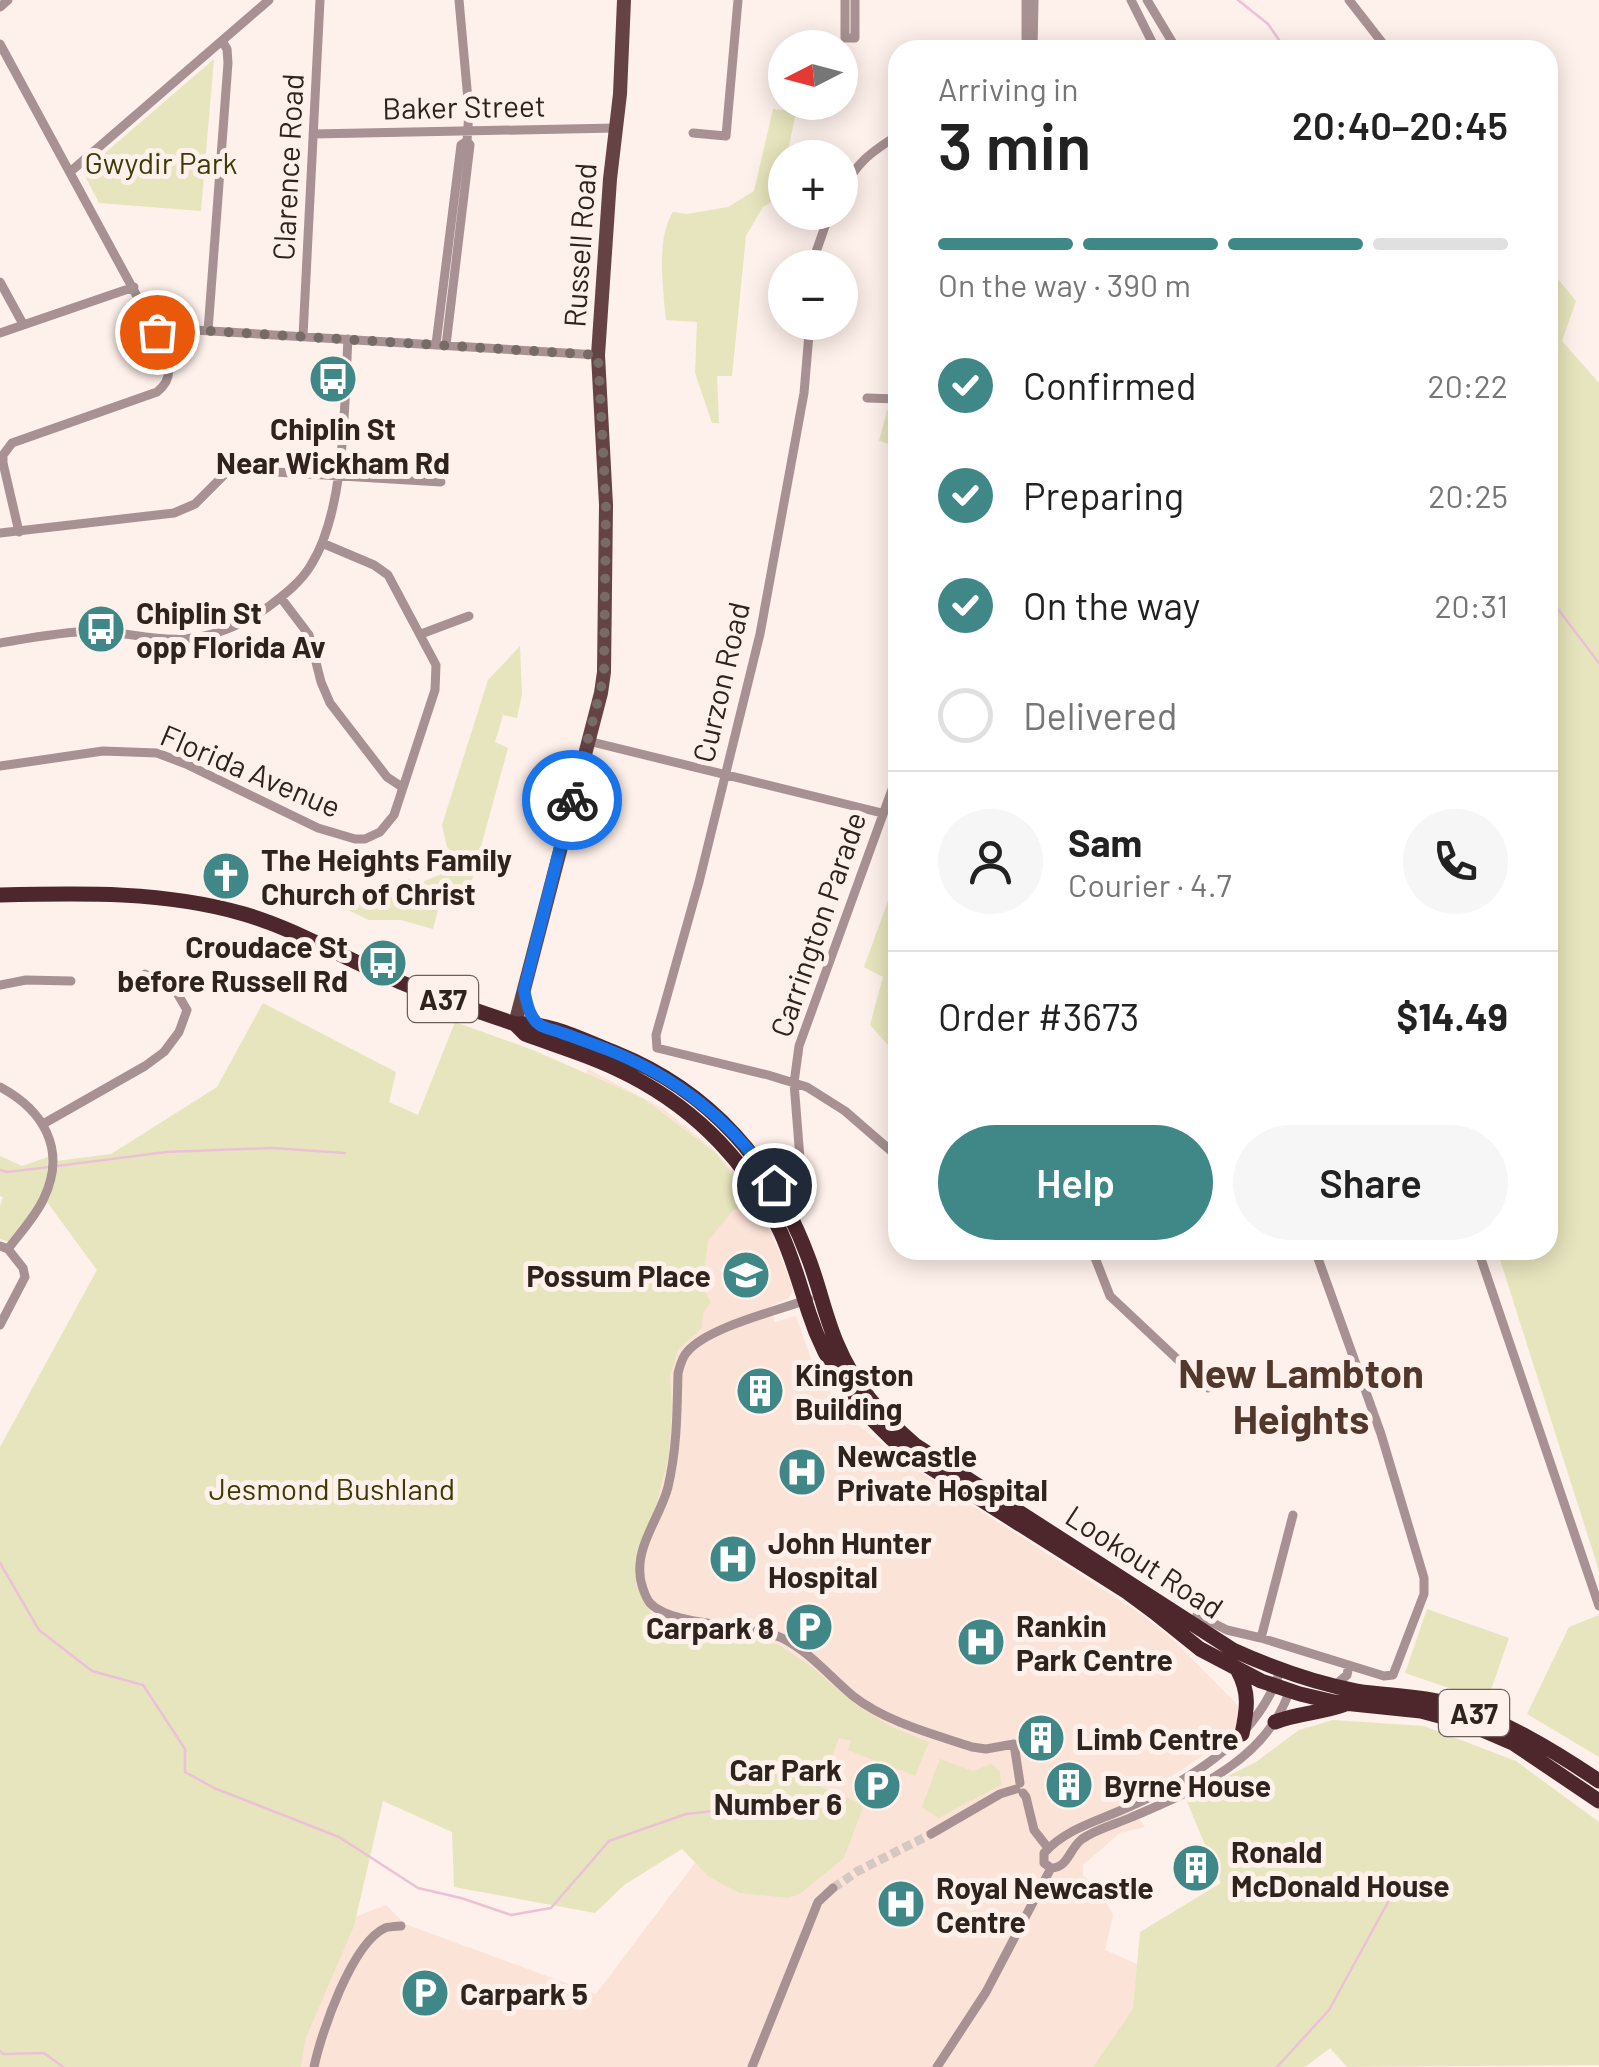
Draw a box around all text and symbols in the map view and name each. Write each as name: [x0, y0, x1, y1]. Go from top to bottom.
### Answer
north arrow: [768, 30, 858, 120]
map controls: [768, 30, 858, 340]
text: Arriving in: [938, 69, 1078, 107]
street label: Clarence Road: [264, 73, 310, 261]
street label: Baker Street: [382, 87, 546, 125]
text: 20:40–20:45: [1292, 102, 1508, 148]
text: 3 min: [938, 105, 1091, 183]
button: +: [768, 140, 858, 230]
park label: Gwydir Park: [84, 144, 238, 180]
street label: Russell Road: [555, 161, 603, 329]
button: −: [768, 250, 858, 340]
text: On the way · 390 m: [938, 265, 1191, 303]
pin: [115, 290, 200, 375]
icon: bag: [130, 305, 185, 360]
bus stop icon: Chiplin St Near Wickham Rd: [307, 353, 359, 405]
icon: check: [938, 358, 993, 413]
text: Confirmed: [1023, 362, 1196, 408]
text: 20:22: [1428, 366, 1508, 404]
place label: Chiplin St Near Wickham Rd: [216, 410, 450, 480]
icon: check: [938, 468, 993, 523]
text: Preparing: [1023, 472, 1184, 518]
text: 20:25: [1428, 476, 1508, 514]
icon: check: [938, 578, 993, 633]
text: On the way: [1023, 582, 1200, 628]
text: 20:31: [1434, 586, 1508, 624]
place label: Chiplin St opp Florida Av: [136, 594, 326, 664]
street label: Curzon Road: [684, 598, 756, 766]
bus stop icon: Chiplin St opp Florida Av: [75, 603, 127, 655]
text: Delivered: [1023, 692, 1177, 738]
street label: Florida Avenue: [156, 716, 346, 824]
courier: [522, 750, 622, 850]
icon: bike: [545, 773, 600, 828]
street label: Carrington Parade: [762, 807, 872, 1041]
button: person: [938, 809, 1043, 914]
button: phone: [1403, 809, 1508, 914]
text: Sam: [1068, 819, 1142, 865]
place label: The Heights Family Church of Christ: [261, 841, 512, 911]
church icon: The Heights Family Church of Christ: [200, 850, 252, 902]
text: Courier · 4.7: [1068, 865, 1232, 903]
place label: Croudace St before Russell Rd: [117, 928, 348, 998]
bus stop icon: Croudace St before Russell Rd: [357, 937, 409, 989]
road number: A37: [408, 976, 478, 1022]
text: Order #3673: [938, 993, 1139, 1039]
text: $14.49: [1396, 993, 1508, 1039]
button: Help: [938, 1125, 1213, 1240]
button: Share: [1233, 1125, 1508, 1240]
pin: [732, 1143, 817, 1228]
icon: home: [747, 1158, 802, 1213]
school or university icon: Possum Place: [720, 1249, 772, 1301]
place label: Possum Place: [527, 1257, 711, 1293]
district label: New Lambton Heights: [1178, 1348, 1424, 1442]
place label: Kingston Building: [795, 1356, 914, 1426]
building icon: Kingston Building: [734, 1365, 786, 1417]
place label: Newcastle Private Hospital: [837, 1437, 1048, 1507]
hospital icon: Newcastle Private Hospital: [776, 1446, 828, 1498]
park label: Jesmond Bushland: [209, 1470, 455, 1506]
street label: Lookout Road: [1060, 1497, 1230, 1625]
place label: John Hunter Hospital: [768, 1524, 932, 1594]
hospital icon: John Hunter Hospital: [707, 1533, 759, 1585]
parking icon: Carpark 8: [783, 1601, 835, 1653]
place label: Rankin Park Centre: [1016, 1607, 1173, 1677]
place label: Carpark 8: [646, 1609, 774, 1645]
hospital icon: Rankin Park Centre: [955, 1616, 1007, 1668]
road number: A37: [1439, 1690, 1509, 1736]
building icon: Limb Centre: [1015, 1712, 1067, 1764]
place label: Limb Centre: [1076, 1720, 1239, 1756]
place label: Car Park Number 6: [714, 1751, 842, 1821]
building icon: Byrne House: [1043, 1759, 1095, 1811]
parking icon: Car Park Number 6: [851, 1760, 903, 1812]
place label: Byrne House: [1104, 1767, 1271, 1803]
place label: Ronald McDonald House: [1231, 1833, 1450, 1903]
building icon: Ronald McDonald House: [1170, 1842, 1222, 1894]
place label: Royal Newcastle Centre: [936, 1869, 1154, 1939]
hospital icon: Royal Newcastle Centre: [875, 1878, 927, 1930]
parking icon: Carpark 5: [399, 1967, 451, 2019]
place label: Carpark 5: [460, 1975, 588, 2011]

